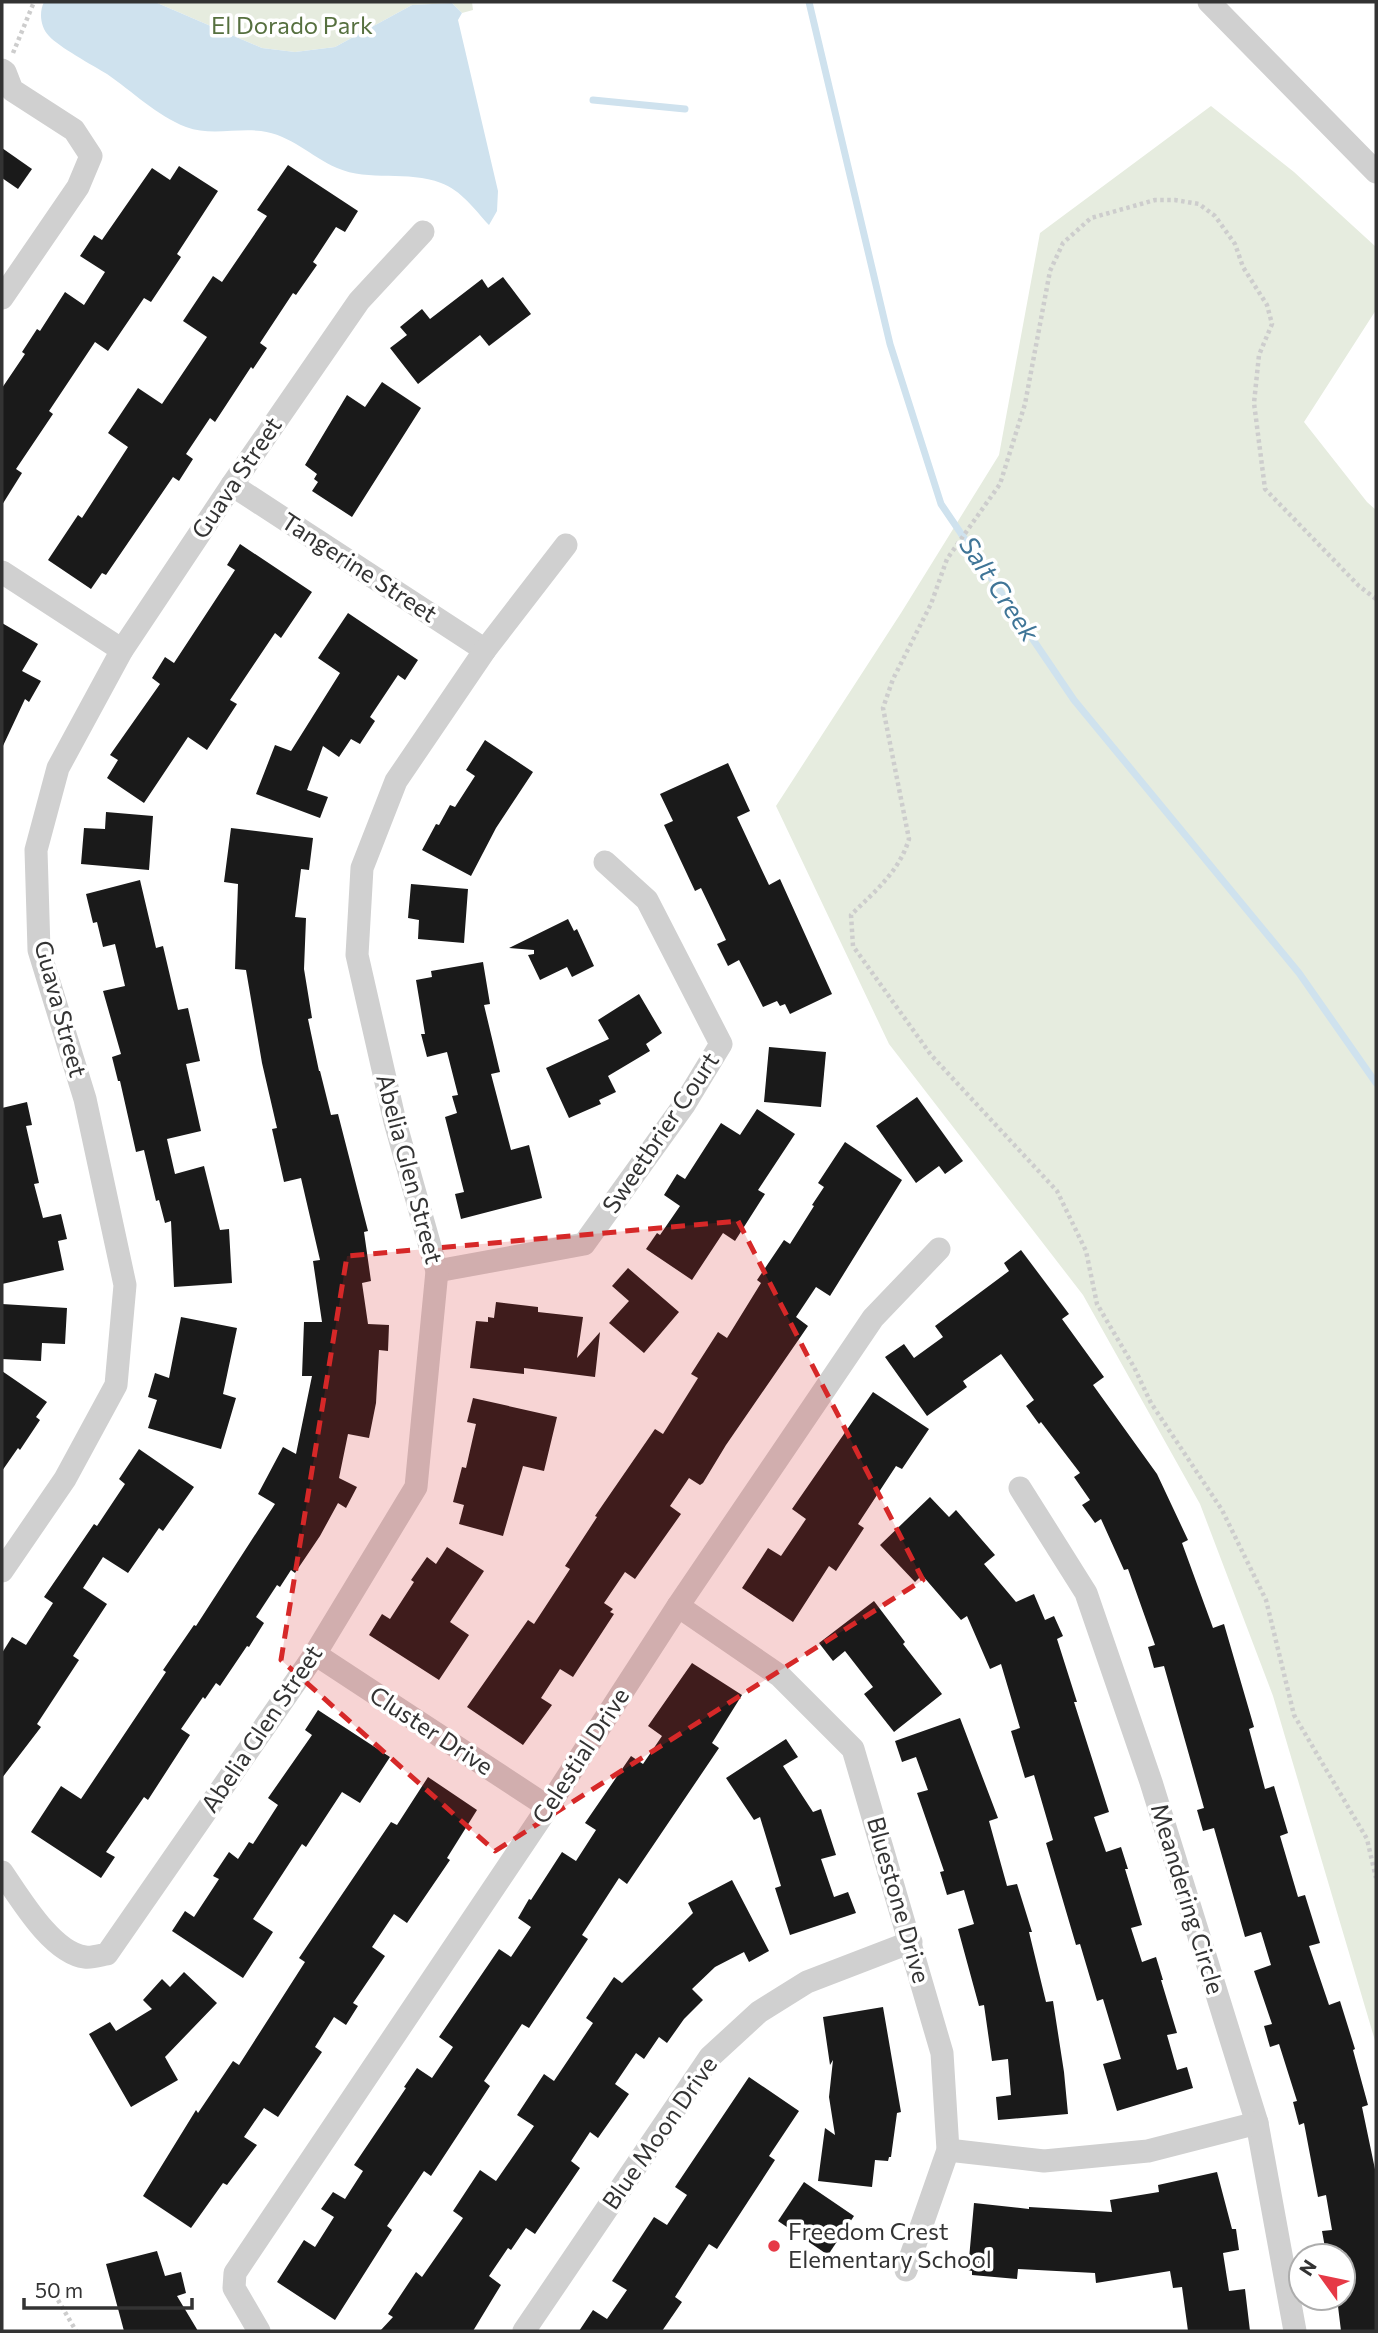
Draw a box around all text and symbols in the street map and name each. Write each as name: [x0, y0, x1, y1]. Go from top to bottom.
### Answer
park label: El Dorado Park: [211, 10, 373, 39]
street label: Guava Street: [184, 411, 287, 543]
street label: Tangerine Street: [277, 506, 443, 628]
water label: Salt Creek: [954, 530, 1047, 647]
street label: Guava Street: [29, 937, 94, 1080]
street label: Sweetbrier Court: [595, 1046, 724, 1218]
street label: Abelia Glen Street: [371, 1071, 450, 1267]
street label: Abelia Glen Street: [194, 1639, 327, 1817]
street label: Cluster Drive: [365, 1679, 499, 1780]
street label: Celestial Drive: [525, 1682, 634, 1828]
street label: Meandering Circle: [1146, 1800, 1231, 1997]
street label: Bluestone Drive: [862, 1813, 937, 1986]
street label: Blue Moon Drive: [595, 2050, 722, 2214]
place label: Freedom Crest Elementary School: [788, 2216, 992, 2273]
marker: Freedom Crest Elementary School: [766, 2238, 782, 2254]
north arrow: [1287, 2242, 1357, 2312]
text: N: [1294, 2255, 1321, 2280]
scale bar: [24, 2266, 192, 2310]
text: 50 m: [35, 2277, 83, 2302]

